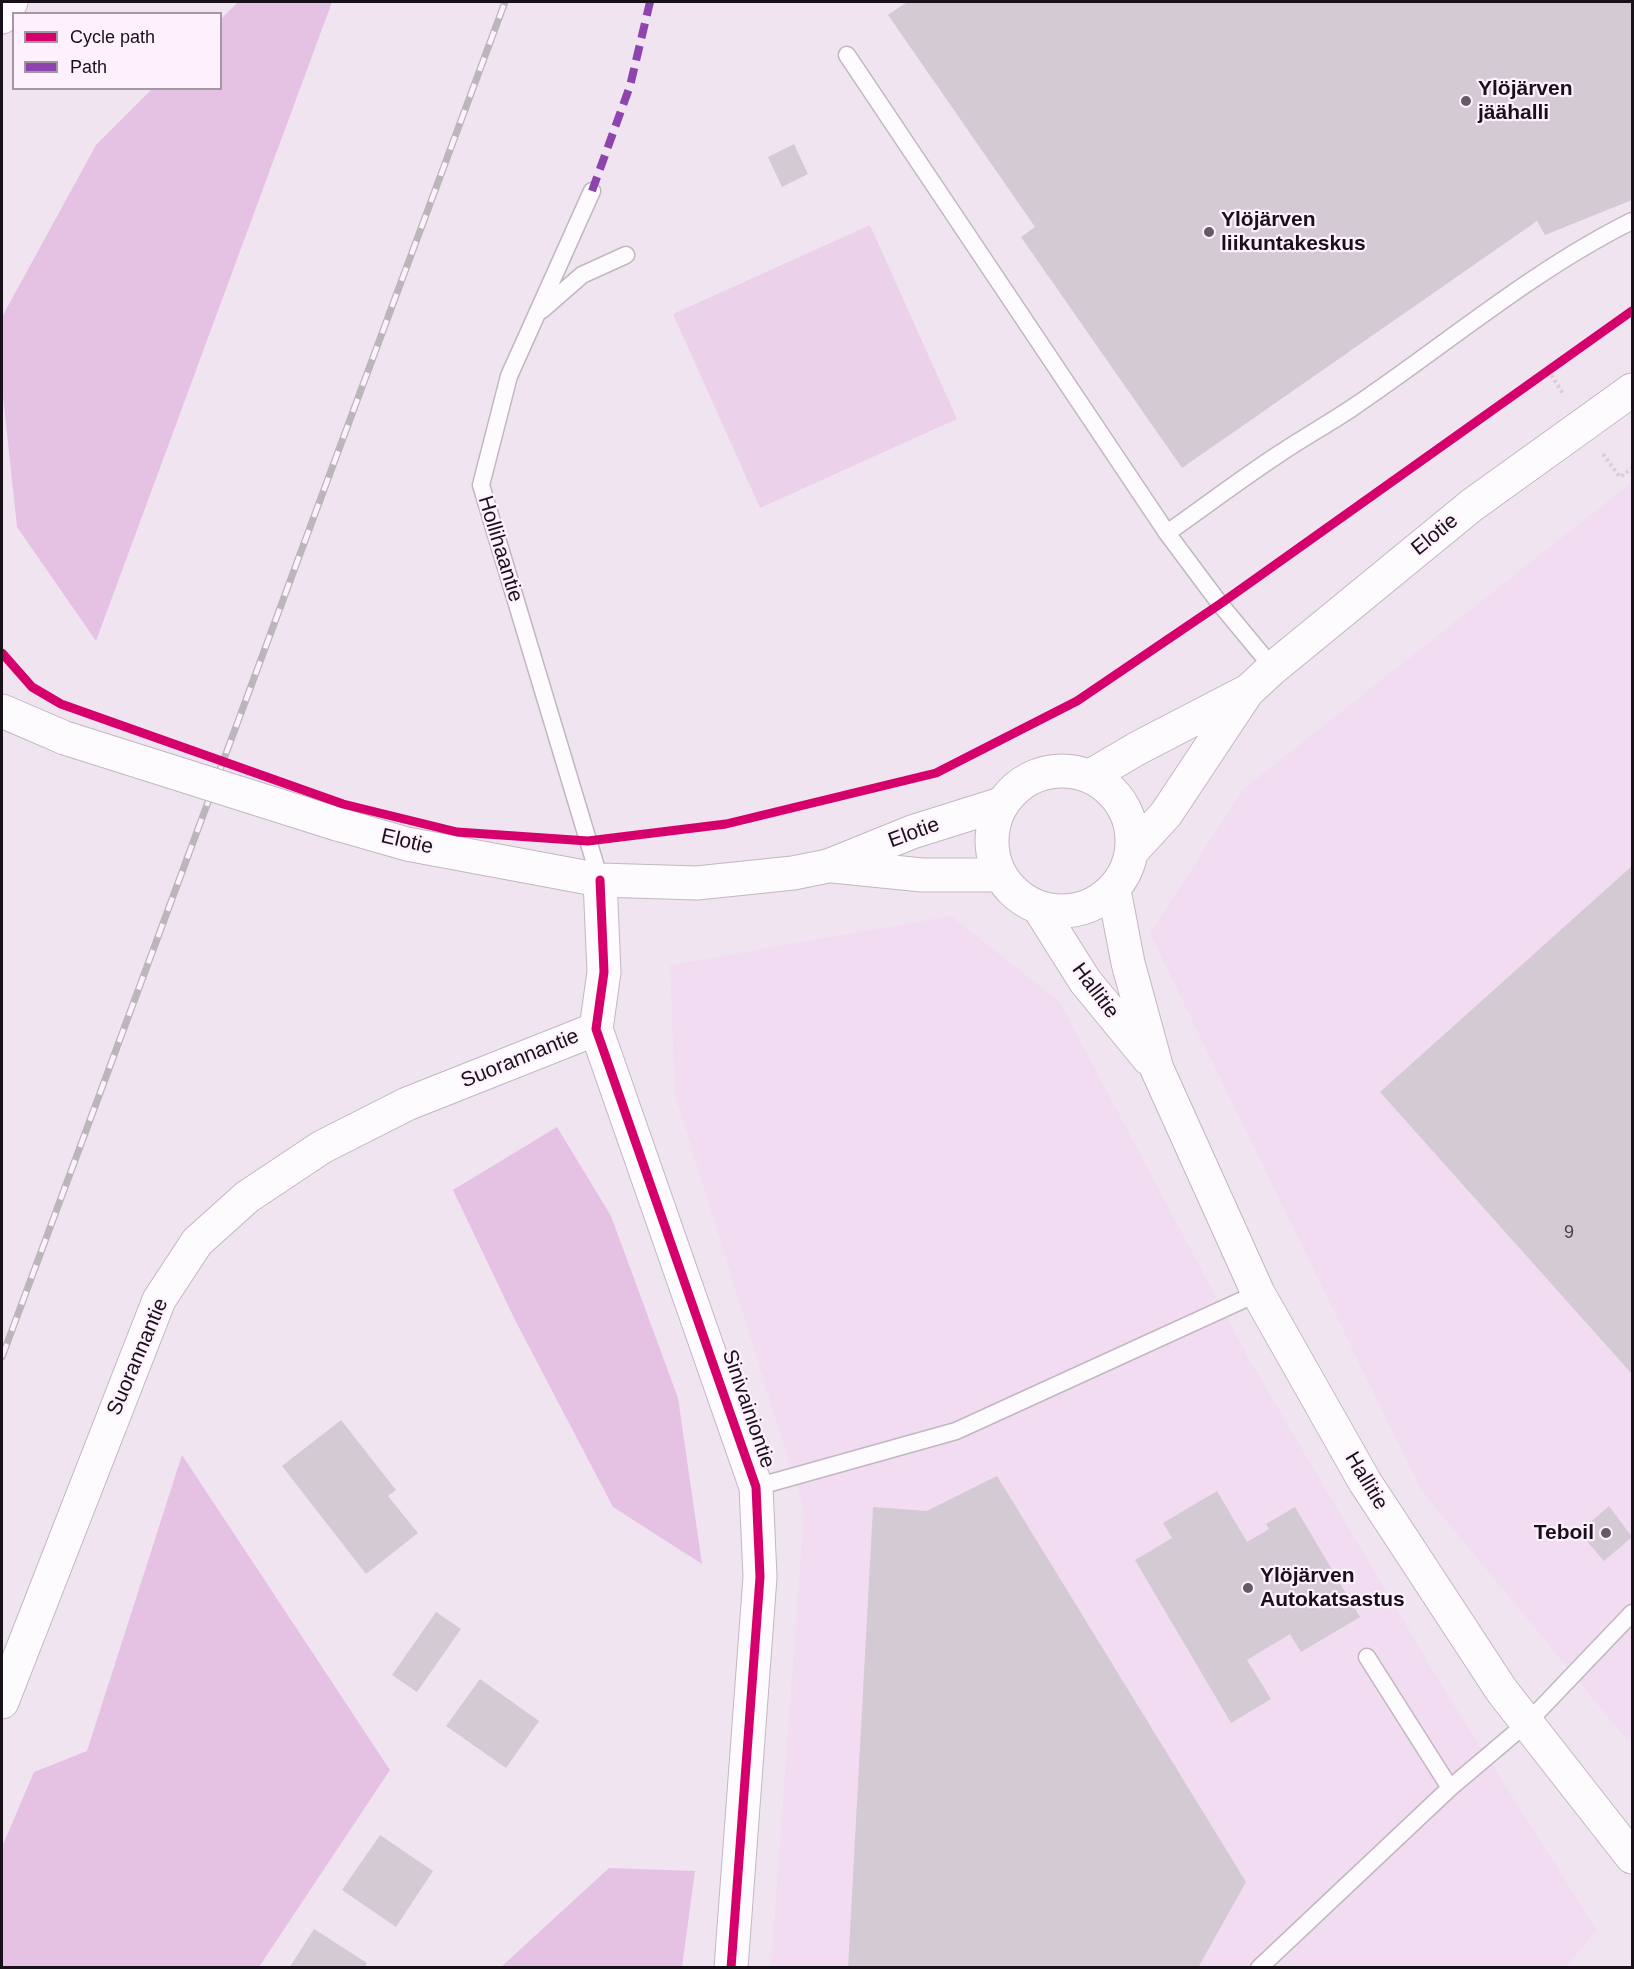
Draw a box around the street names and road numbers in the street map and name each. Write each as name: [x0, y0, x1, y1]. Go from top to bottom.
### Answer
street label: Hollihaantie: [472, 493, 528, 605]
street label: Elotie: [1407, 509, 1463, 561]
street label: Elotie: [885, 812, 943, 854]
street label: Elotie: [379, 824, 435, 860]
street label: Hallitie: [1066, 958, 1124, 1024]
street label: Suorannantie: [457, 1024, 583, 1094]
street label: Suorannantie: [102, 1295, 174, 1419]
street label: Sinivainiontie: [716, 1346, 780, 1472]
street label: Hallitie: [1339, 1448, 1393, 1514]

